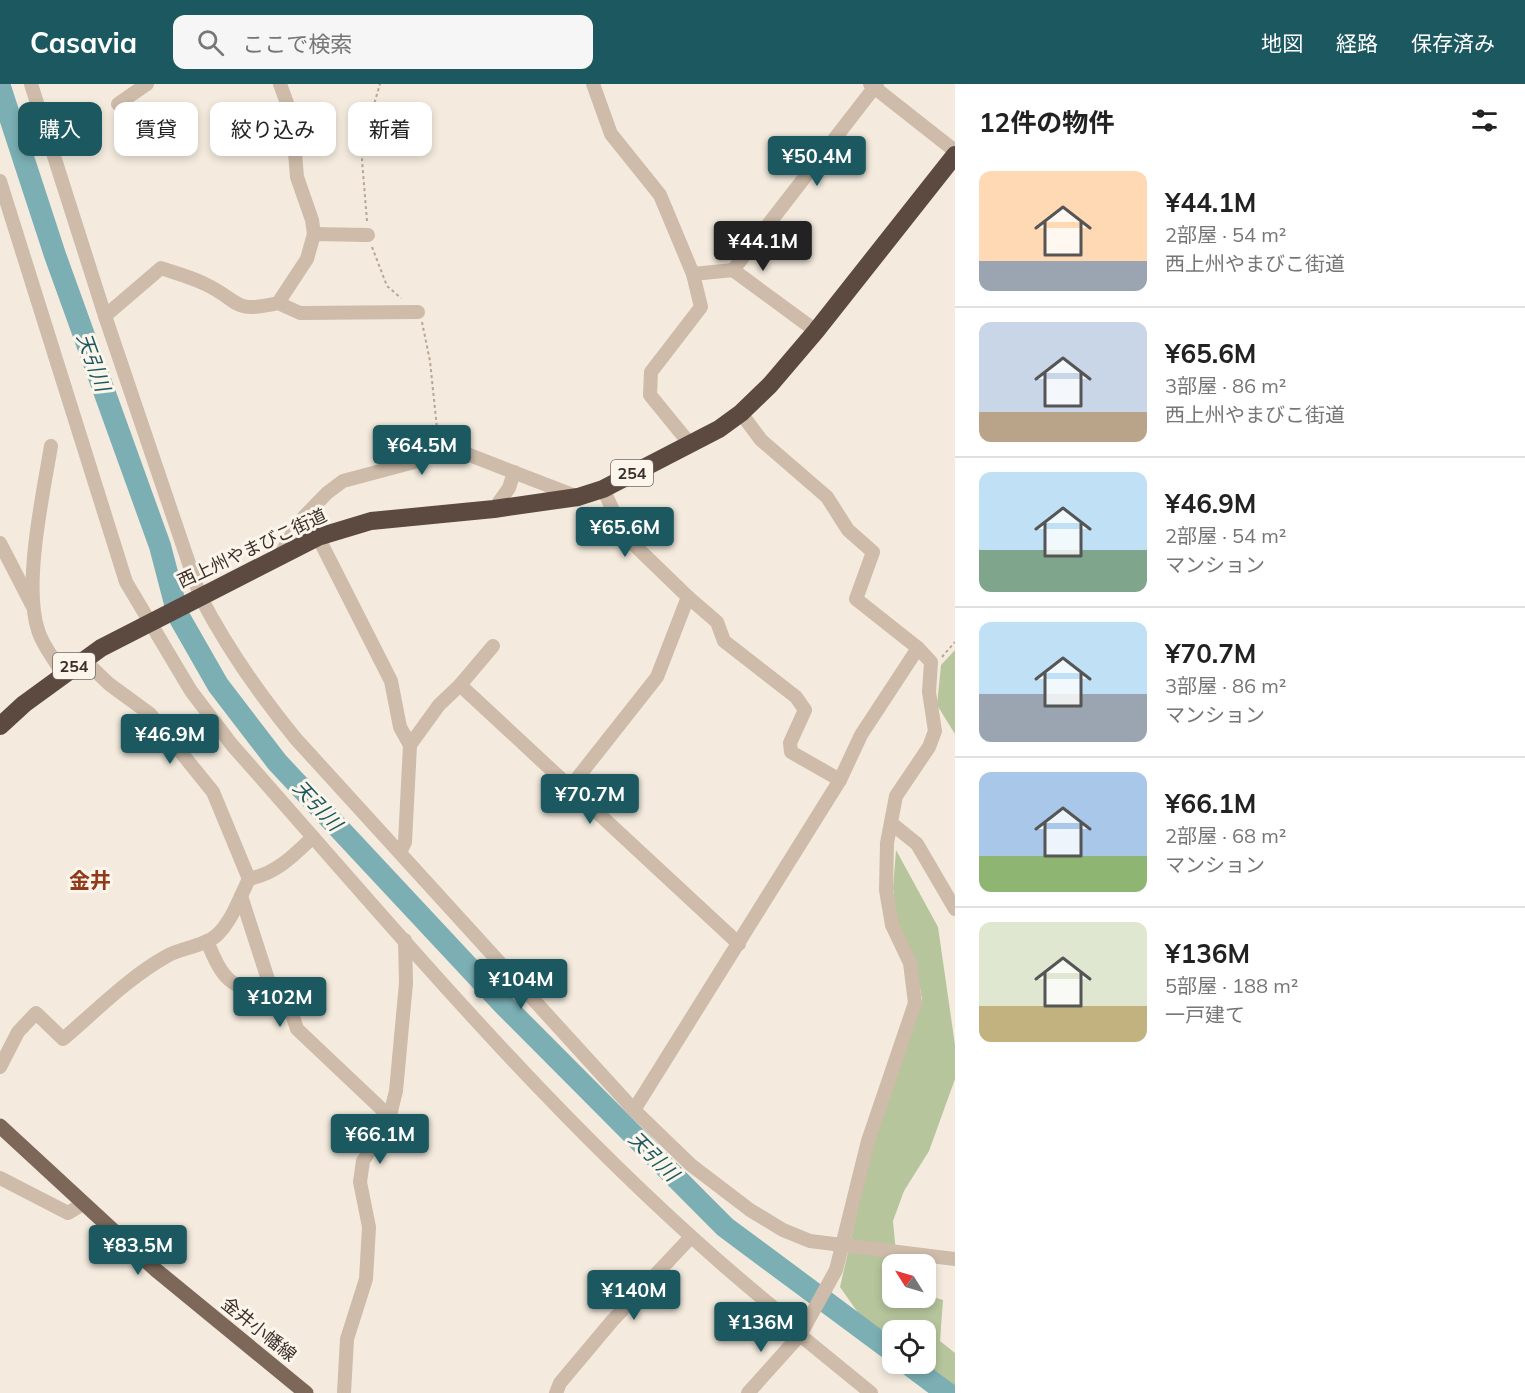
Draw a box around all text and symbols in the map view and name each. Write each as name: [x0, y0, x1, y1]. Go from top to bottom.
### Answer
search box: [173, 15, 593, 69]
text: Casavia: [30, 25, 137, 60]
icon: search: [194, 26, 227, 59]
text: ここで検索: [242, 30, 352, 58]
text: 地図: [1261, 30, 1303, 56]
text: 経路: [1336, 30, 1378, 56]
text: 保存済み: [1411, 30, 1495, 56]
chip: 購入: [18, 102, 102, 156]
chip: 賃貸: [114, 102, 198, 156]
chip: 絞り込み: [210, 102, 336, 156]
chip: 新着: [348, 102, 432, 156]
icon: filters: [1468, 104, 1501, 137]
text: 12件の物件: [979, 106, 1114, 139]
pin: ¥50.4M: [768, 136, 866, 187]
text: ¥50.4M: [782, 143, 852, 168]
text: ¥44.1M: [1165, 186, 1256, 219]
icon: home: [1027, 195, 1099, 267]
pin: ¥44.1M: [714, 221, 812, 272]
text: 2部屋 · 54 m²: [1165, 222, 1286, 247]
text: ¥44.1M: [728, 228, 798, 253]
text: 西上州やまびこ街道: [1165, 251, 1345, 276]
water label: 天引川: [72, 330, 117, 396]
text: ¥65.6M: [1165, 337, 1256, 370]
icon: home: [1027, 346, 1099, 418]
text: 3部屋 · 86 m²: [1165, 373, 1286, 398]
text: 西上州やまびこ街道: [1165, 402, 1345, 427]
pin: ¥64.5M: [373, 425, 471, 476]
text: ¥64.5M: [387, 432, 457, 457]
road number: 254: [611, 460, 653, 486]
text: ¥46.9M: [1165, 487, 1256, 520]
icon: home: [1027, 496, 1099, 568]
street label: 西上州やまびこ街道: [174, 503, 330, 593]
pin: ¥65.6M: [576, 507, 674, 558]
text: ¥65.6M: [590, 514, 660, 539]
text: 2部屋 · 54 m²: [1165, 523, 1286, 548]
text: マンション: [1165, 552, 1265, 577]
text: ¥70.7M: [1165, 637, 1256, 670]
icon: home: [1027, 646, 1099, 718]
road number: 254: [53, 653, 95, 679]
text: 3部屋 · 86 m²: [1165, 673, 1286, 698]
text: マンション: [1165, 702, 1265, 727]
pin: ¥46.9M: [121, 714, 219, 765]
text: ¥46.9M: [135, 721, 205, 746]
pin: ¥70.7M: [541, 774, 639, 825]
water label: 天引川: [288, 775, 349, 837]
text: ¥70.7M: [555, 781, 625, 806]
text: ¥66.1M: [1165, 787, 1256, 820]
icon: home: [1027, 796, 1099, 868]
text: 2部屋 · 68 m²: [1165, 823, 1286, 848]
text: マンション: [1165, 852, 1265, 877]
district label: 金井: [69, 867, 111, 893]
text: ¥136M: [1165, 937, 1250, 970]
icon: home: [1027, 946, 1099, 1018]
pin: ¥104M: [479, 959, 563, 1010]
text: ¥104M: [488, 966, 554, 991]
text: 5部屋 · 188 m²: [1165, 973, 1298, 998]
pin: ¥102M: [238, 977, 322, 1028]
text: ¥102M: [247, 984, 313, 1009]
text: 一戸建て: [1165, 1002, 1245, 1027]
pin: ¥66.1M: [331, 1114, 429, 1165]
text: ¥66.1M: [345, 1121, 415, 1146]
water label: 天引川: [624, 1126, 685, 1187]
pin: ¥83.5M: [89, 1225, 187, 1276]
text: ¥83.5M: [103, 1232, 173, 1257]
north arrow: [882, 1254, 936, 1308]
map controls: [882, 1254, 936, 1374]
pin: ¥140M: [592, 1270, 676, 1321]
text: ¥140M: [601, 1277, 667, 1302]
street label: 金井小幡線: [217, 1292, 301, 1366]
pin: ¥136M: [719, 1302, 803, 1353]
text: ¥136M: [728, 1309, 794, 1334]
button: locate: [882, 1320, 936, 1374]

